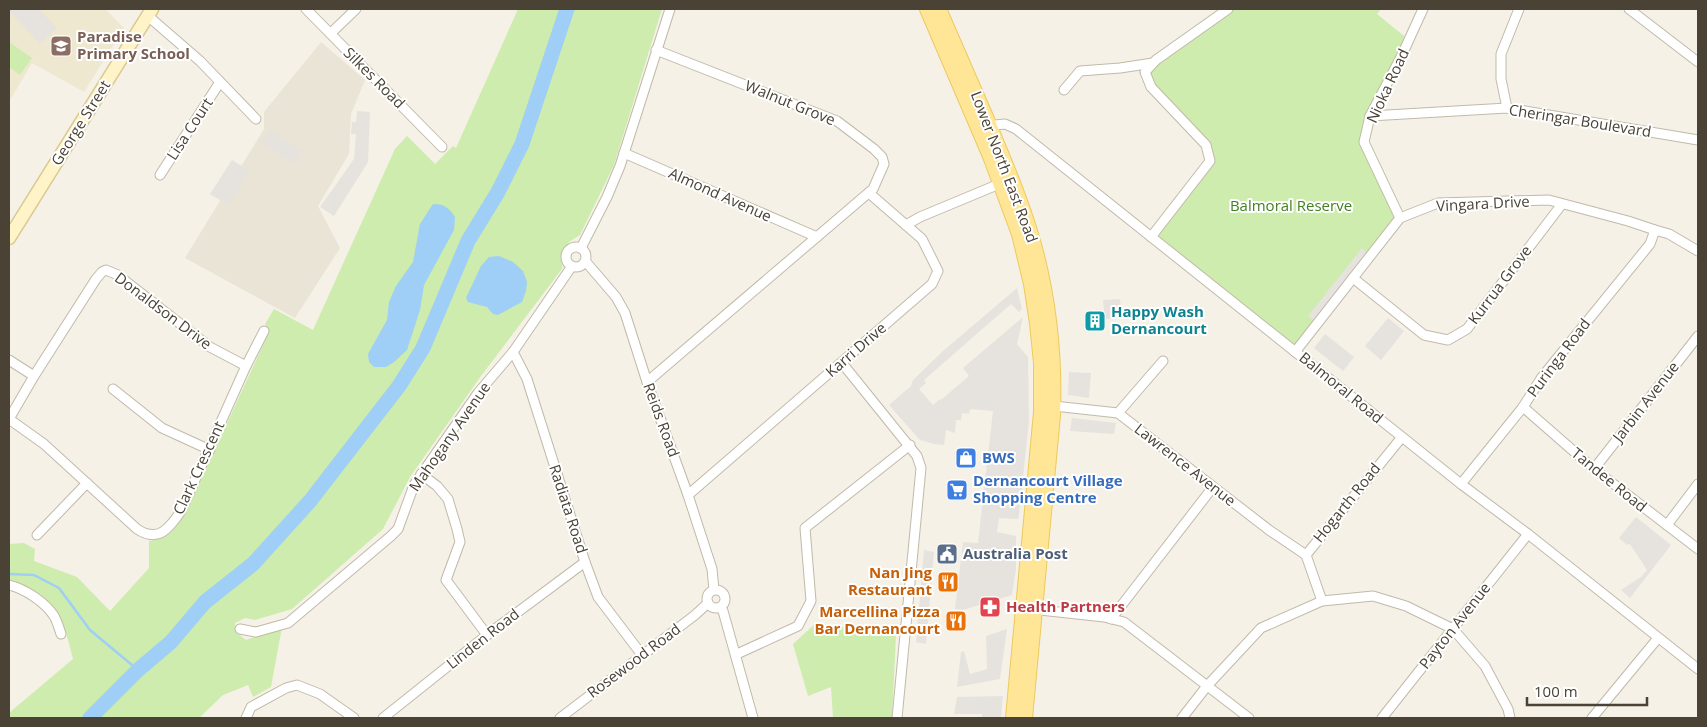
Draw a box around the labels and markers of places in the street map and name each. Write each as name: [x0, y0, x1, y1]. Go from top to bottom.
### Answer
place label: Paradise Primary School: [77, 26, 190, 63]
school or university icon: Paradise Primary School: [49, 34, 73, 58]
place label: Happy Wash Dernancourt: [1111, 301, 1207, 338]
building icon: Happy Wash Dernancourt: [1083, 309, 1107, 333]
shop icon: BWS: [954, 446, 978, 470]
place label: BWS: [982, 447, 1015, 467]
place label: Dernancourt Village Shopping Centre: [973, 470, 1123, 507]
supermarket icon: Dernancourt Village Shopping Centre: [945, 478, 969, 502]
public building icon: Australia Post: [935, 542, 959, 566]
place label: Australia Post: [963, 543, 1068, 563]
place label: Nan Jing Restaurant: [848, 562, 933, 599]
restaurant icon: Nan Jing Restaurant: [936, 570, 960, 594]
pharmacy icon: Health Partners: [978, 595, 1002, 619]
place label: Health Partners: [1006, 596, 1125, 616]
place label: Marcellina Pizza Bar Dernancourt: [814, 601, 940, 638]
restaurant icon: Marcellina Pizza Bar Dernancourt: [944, 609, 968, 633]

